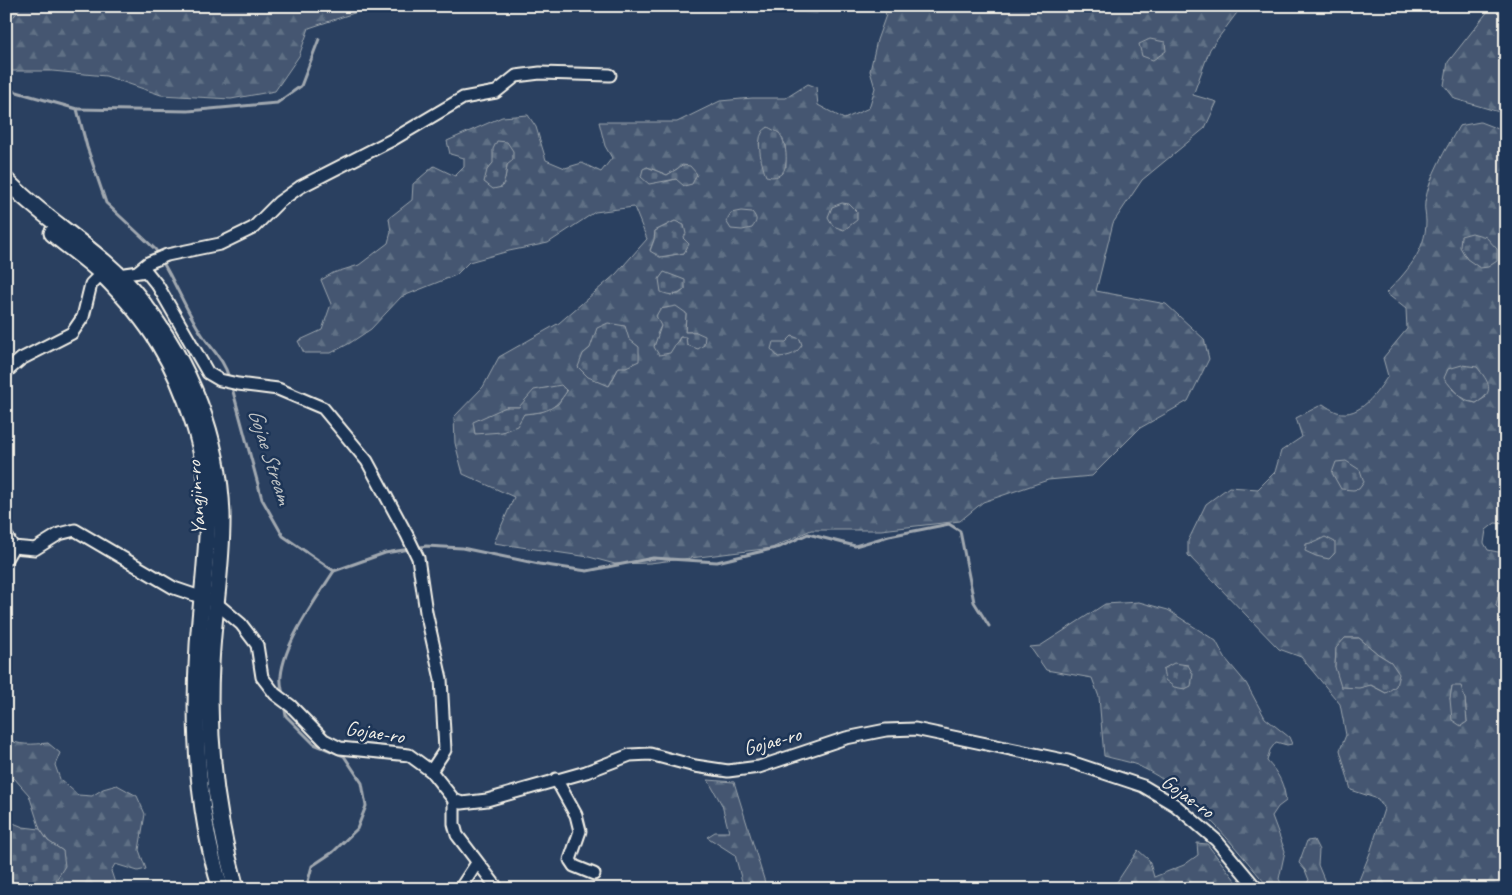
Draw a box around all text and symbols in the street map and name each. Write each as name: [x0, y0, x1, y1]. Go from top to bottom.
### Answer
water label: Gojae Stream: [241, 405, 299, 510]
street label: Yangjin-ro: [180, 458, 212, 536]
street label: Gojae-ro: [344, 715, 408, 750]
street label: Gojae-ro: [740, 720, 805, 761]
street label: Gojae-ro: [1157, 768, 1221, 825]

